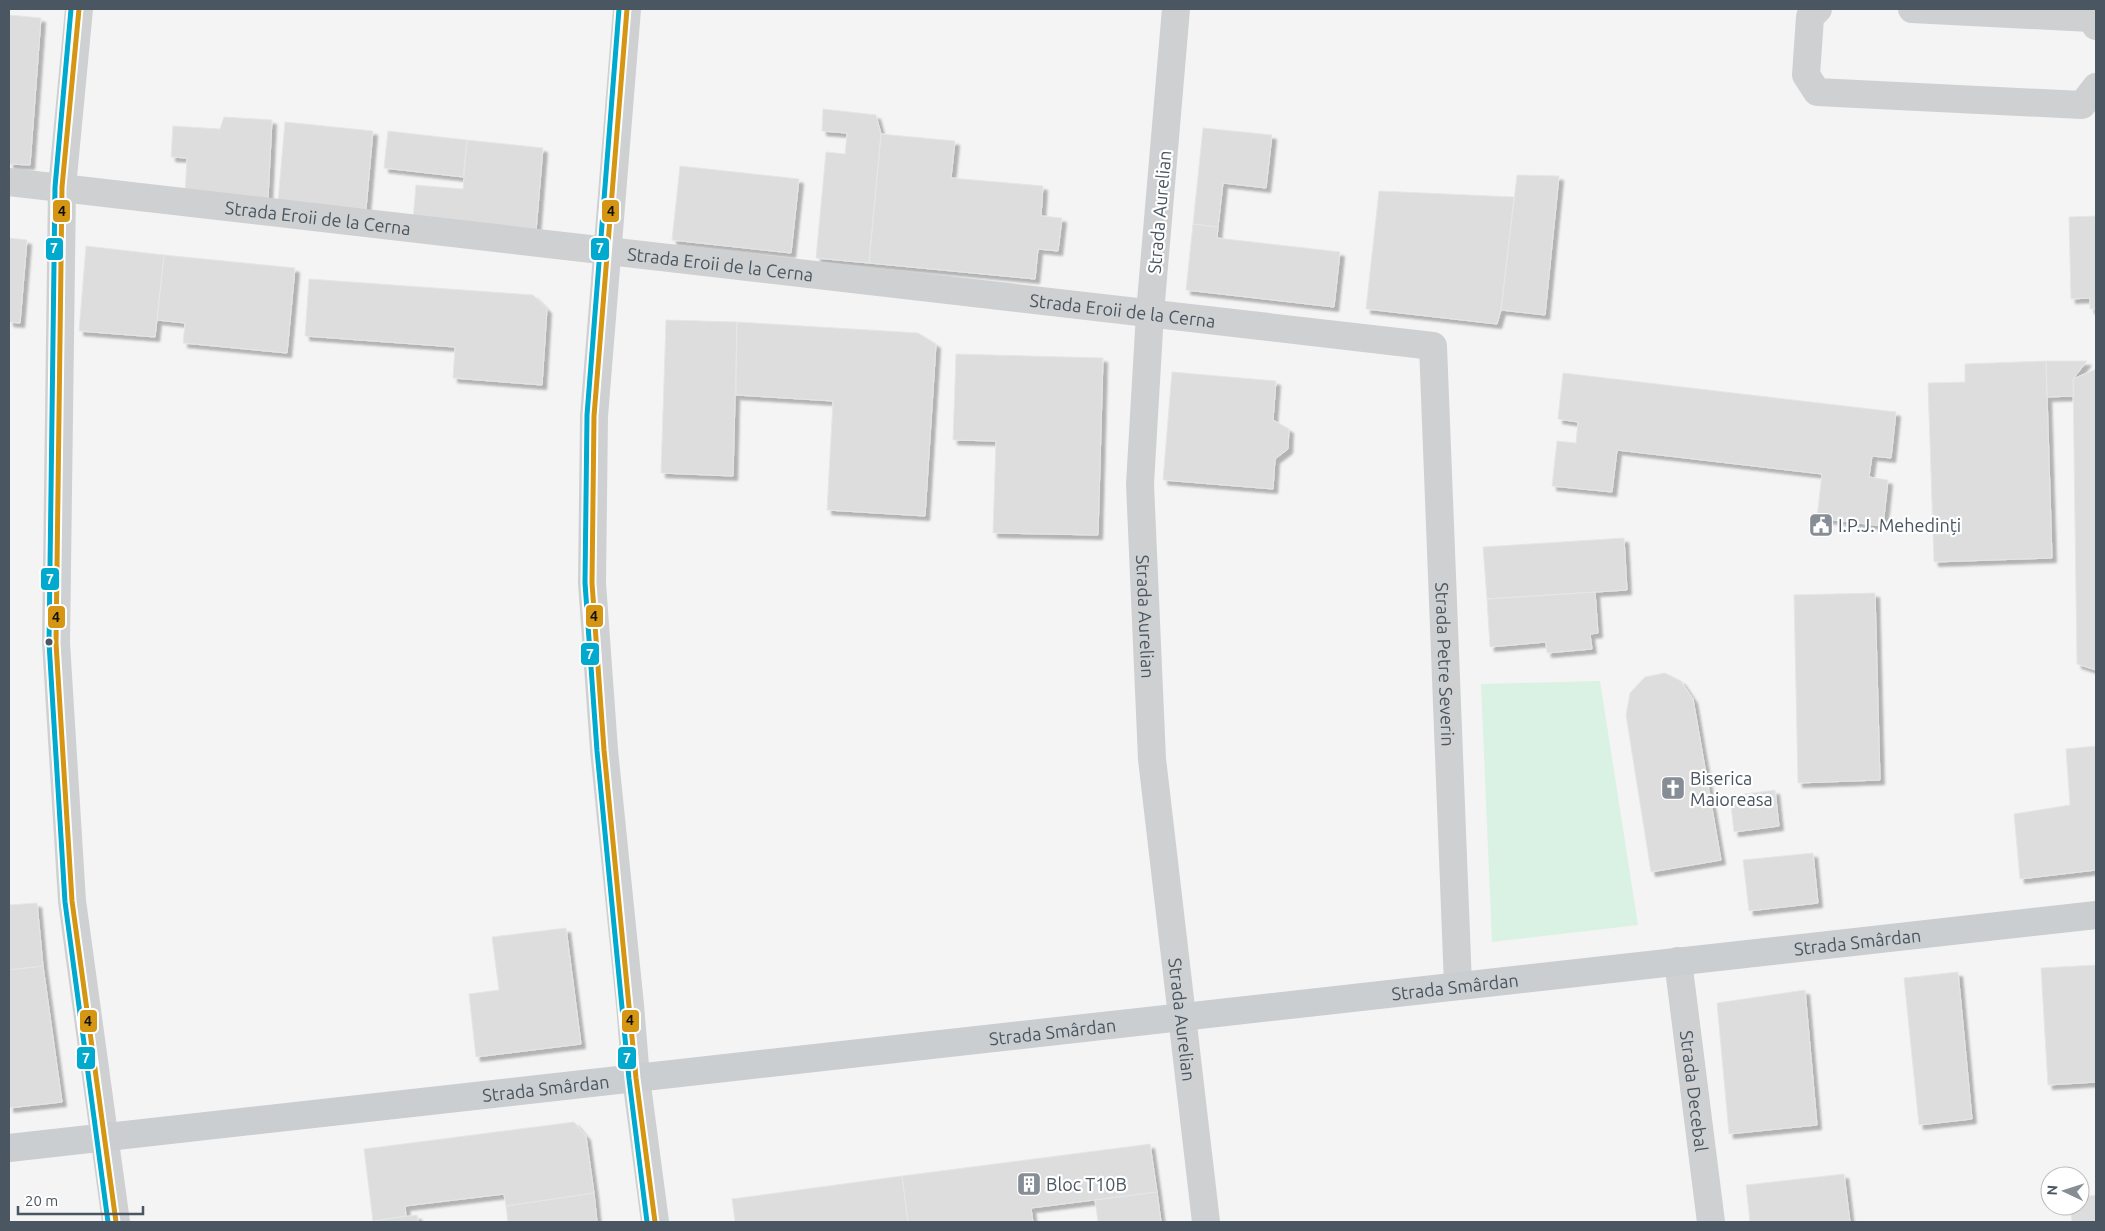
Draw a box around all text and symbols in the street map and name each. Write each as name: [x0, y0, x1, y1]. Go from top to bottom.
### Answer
street label: Strada Aurelian: [1144, 149, 1174, 275]
street label: Strada Eroii de la Cerna: [224, 197, 412, 238]
line badge: 4: [52, 199, 71, 223]
line badge: 4: [601, 199, 620, 223]
text: 4: [58, 203, 66, 219]
text: 4: [607, 203, 615, 219]
line badge: 7: [45, 237, 64, 261]
line badge: 7: [590, 237, 610, 261]
text: 7: [50, 240, 58, 256]
text: 7: [596, 240, 604, 256]
street label: Strada Eroii de la Cerna: [626, 243, 814, 285]
street label: Strada Eroii de la Cerna: [1029, 290, 1217, 331]
public building icon: I.P.J. Mehedinți: [1808, 512, 1834, 538]
place label: I.P.J. Mehedinți: [1838, 515, 1961, 535]
street label: Strada Aurelian: [1133, 554, 1158, 679]
line badge: 7: [40, 567, 60, 591]
text: 7: [46, 571, 54, 587]
street label: Strada Petre Severin: [1432, 582, 1459, 747]
line badge: 4: [585, 604, 604, 628]
line badge: 4: [47, 605, 66, 629]
text: 4: [590, 608, 598, 624]
text: 4: [52, 609, 60, 625]
unlabelled marker: [44, 637, 54, 647]
line badge: 7: [580, 642, 600, 666]
text: 7: [586, 646, 594, 662]
place label: Biserica Maioreasa: [1690, 768, 1773, 809]
church icon: Biserica Maioreasa: [1660, 775, 1686, 801]
street label: Strada Smârdan: [1793, 925, 1922, 959]
street label: Strada Aurelian: [1165, 957, 1199, 1082]
street label: Strada Smârdan: [1390, 970, 1520, 1004]
line badge: 4: [79, 1009, 98, 1033]
line badge: 4: [621, 1009, 640, 1033]
text: 4: [626, 1012, 634, 1028]
text: 4: [84, 1013, 92, 1029]
street label: Strada Smârdan: [988, 1014, 1117, 1049]
street label: Strada Decebal: [1677, 1029, 1712, 1153]
line badge: 7: [76, 1046, 96, 1070]
line badge: 7: [617, 1046, 637, 1070]
text: 7: [82, 1050, 90, 1066]
text: 7: [623, 1050, 631, 1066]
street label: Strada Smârdan: [481, 1071, 610, 1105]
north arrow: [2040, 1166, 2090, 1216]
building icon: Bloc T10B: [1016, 1171, 1042, 1197]
place label: Bloc T10B: [1046, 1174, 1127, 1194]
scale bar: [18, 1184, 142, 1216]
text: N: [2044, 1184, 2060, 1196]
text: 20 m: [25, 1192, 58, 1209]

